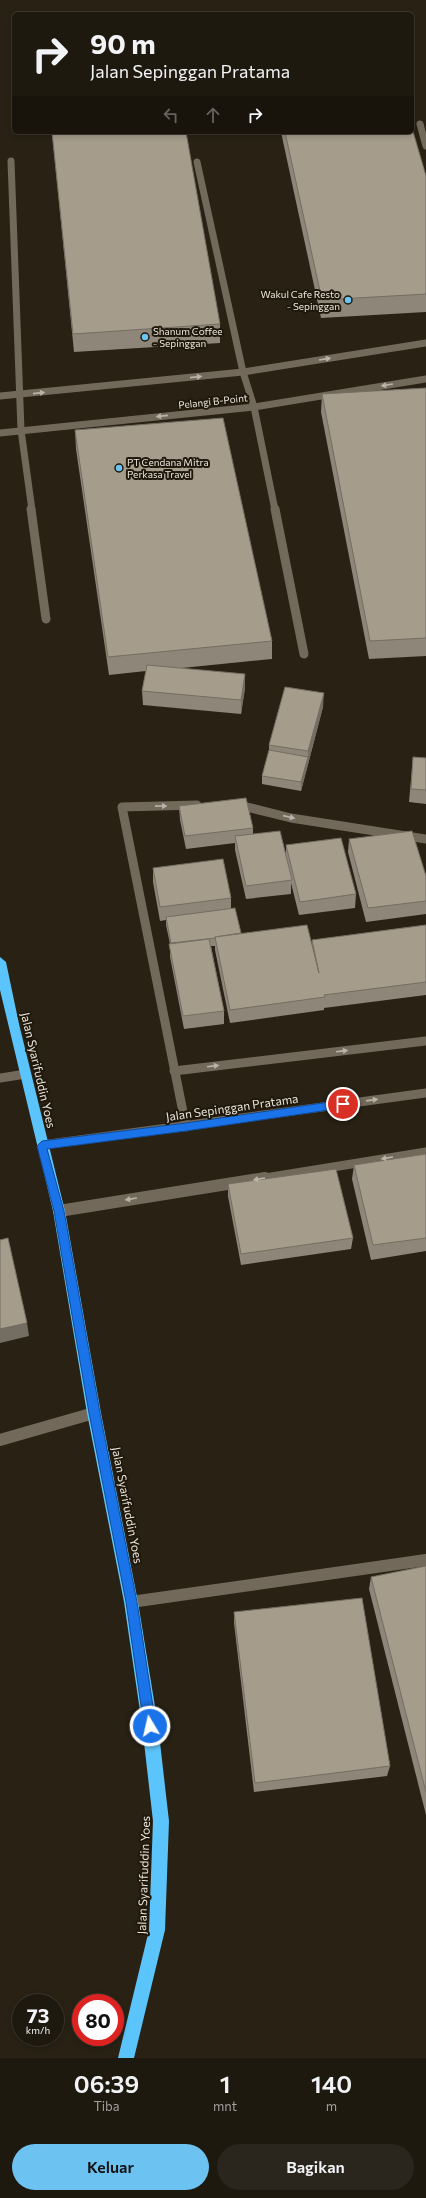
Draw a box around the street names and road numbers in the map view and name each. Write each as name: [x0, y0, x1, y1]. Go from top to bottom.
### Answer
street label: Pelangi B-Point: [178, 391, 248, 411]
street label: Jalan Syarifuddin Yoes: [18, 1011, 59, 1130]
street label: Jalan Sepinggan Pratama: [165, 1091, 299, 1124]
street label: Jalan Syarifuddin Yoes: [109, 1445, 146, 1565]
street label: Jalan Syarifuddin Yoes: [134, 1816, 153, 1935]

